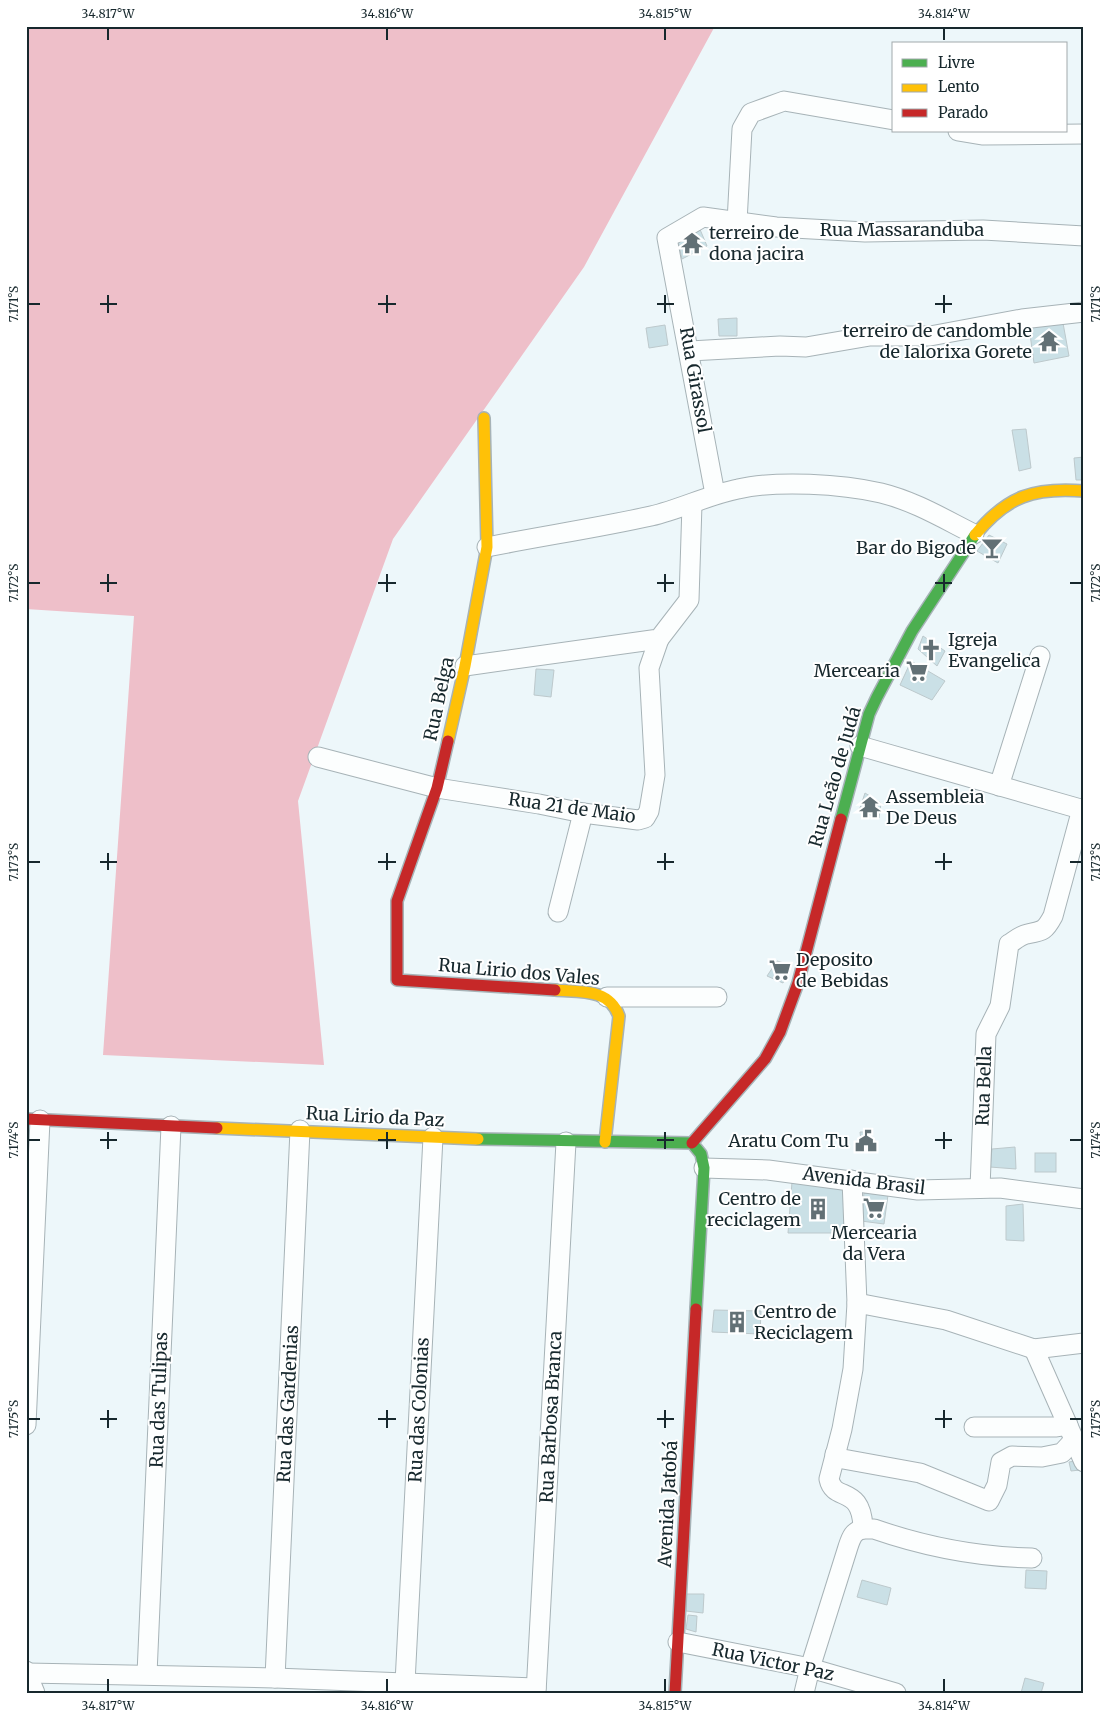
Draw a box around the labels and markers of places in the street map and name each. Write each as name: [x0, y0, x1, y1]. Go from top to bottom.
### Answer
place label: terreiro de dona jacira: [709, 221, 804, 265]
temple icon: terreiro de dona jacira: [679, 230, 705, 256]
place label: terreiro de candomble de Ialorixa Gorete: [843, 319, 1032, 363]
temple icon: terreiro de candomble de Ialorixa Gorete: [1036, 328, 1062, 354]
bar icon: Bar do Bigode: [979, 535, 1005, 561]
place label: Bar do Bigode: [856, 536, 976, 559]
place label: Igreja Evangelica: [948, 628, 1041, 672]
church icon: Igreja Evangelica: [918, 637, 944, 663]
supermarket icon: Mercearia: [904, 658, 930, 684]
place label: Mercearia: [814, 659, 900, 682]
place label: Assembleia De Deus: [885, 785, 985, 829]
temple icon: Assembleia De Deus: [857, 794, 883, 820]
place label: Deposito de Bebidas: [796, 948, 889, 992]
supermarket icon: Deposito de Bebidas: [767, 957, 793, 983]
public building icon: Aratu Com Tu: [853, 1128, 879, 1154]
place label: Aratu Com Tu: [727, 1129, 849, 1152]
place label: Centro de reciclagem: [707, 1187, 801, 1231]
supermarket icon: Mercearia da Vera: [861, 1195, 887, 1221]
building icon: Centro de reciclagem: [805, 1196, 831, 1222]
place label: Mercearia da Vera: [831, 1221, 917, 1265]
place label: Centro de Reciclagem: [754, 1300, 853, 1344]
building icon: Centro de Reciclagem: [724, 1309, 750, 1335]

